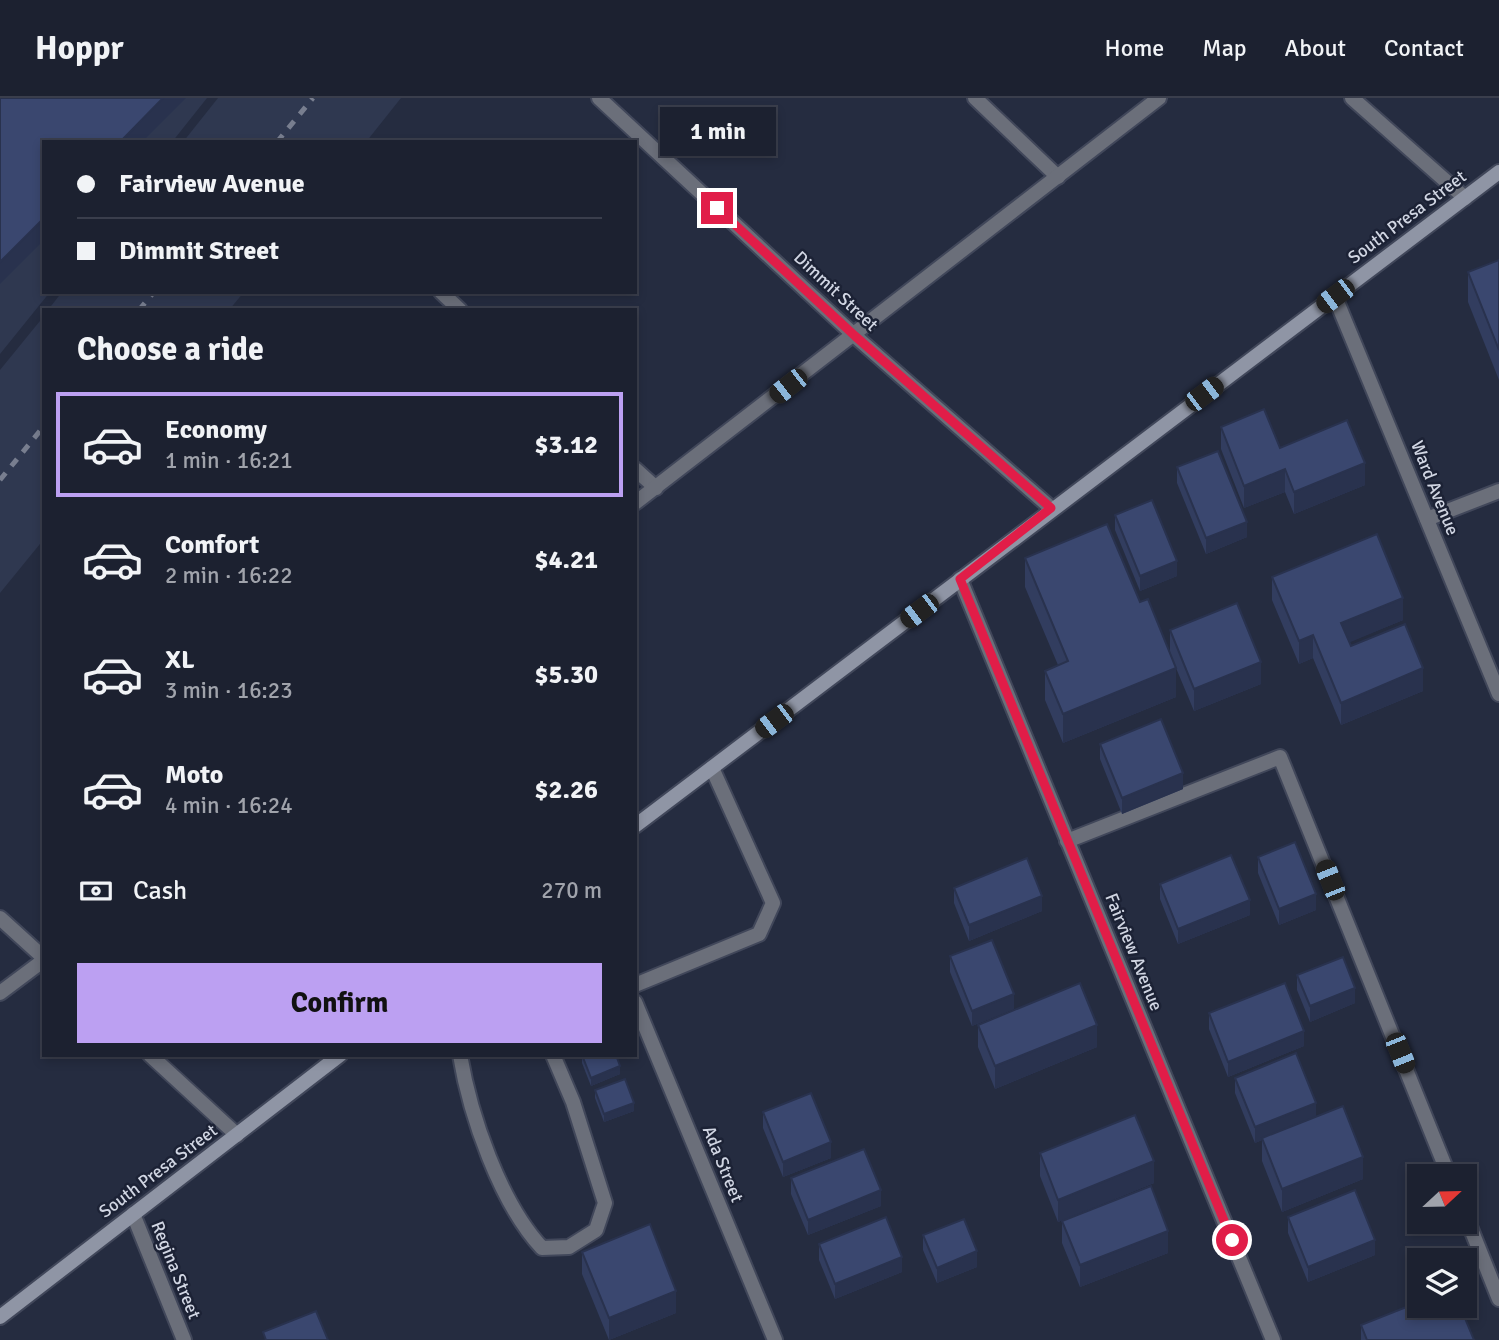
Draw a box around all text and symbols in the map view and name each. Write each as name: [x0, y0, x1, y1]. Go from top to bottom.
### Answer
text: Hoppr: [35, 28, 124, 69]
text: Home: [1104, 33, 1164, 63]
text: Map: [1202, 33, 1247, 63]
text: About: [1285, 33, 1346, 63]
text: Contact: [1384, 33, 1464, 63]
callout: 1 min: [659, 106, 775, 155]
text: 1 min: [690, 117, 746, 146]
street label: South Presa Street: [1344, 165, 1470, 269]
text: Fairview Avenue: [119, 168, 305, 200]
route end: [701, 192, 733, 224]
text: Dimmit Street: [119, 235, 279, 267]
street label: Dimmit Street: [789, 246, 883, 336]
car: [1312, 275, 1359, 317]
text: Choose a ride: [77, 330, 264, 369]
car: [765, 365, 812, 407]
car: [1181, 373, 1228, 415]
icon: car: [81, 413, 144, 476]
text: Economy: [165, 414, 267, 446]
text: $3.12: [534, 429, 598, 461]
street label: Ward Avenue: [1406, 437, 1464, 539]
text: 1 min · 16:21: [165, 446, 293, 475]
icon: car: [81, 528, 144, 591]
text: Comfort: [165, 529, 259, 561]
text: $4.21: [534, 544, 598, 576]
text: 2 min · 16:22: [165, 561, 293, 590]
car: [896, 590, 943, 632]
icon: car: [81, 643, 144, 706]
text: XL: [165, 644, 195, 676]
text: $5.30: [534, 659, 598, 691]
text: 3 min · 16:23: [165, 676, 293, 705]
car: [751, 700, 798, 742]
icon: car: [81, 758, 144, 821]
text: Moto: [165, 759, 223, 791]
text: $2.26: [534, 774, 598, 806]
text: 4 min · 16:24: [165, 791, 293, 820]
car: [1313, 857, 1348, 903]
icon: cash: [77, 872, 115, 910]
text: Cash: [133, 875, 187, 907]
text: 270 m: [541, 876, 602, 905]
street label: Fairview Avenue: [1100, 890, 1168, 1014]
button: Confirm: [77, 963, 602, 1043]
car: [1383, 1030, 1418, 1076]
street label: South Presa Street: [95, 1119, 221, 1223]
street label: Ada Street: [698, 1123, 748, 1205]
north arrow: [1407, 1164, 1477, 1234]
map controls: [1407, 1164, 1477, 1318]
street label: Regina Street: [146, 1218, 206, 1322]
route start: [1216, 1224, 1248, 1256]
button: layers: [1407, 1248, 1477, 1318]

